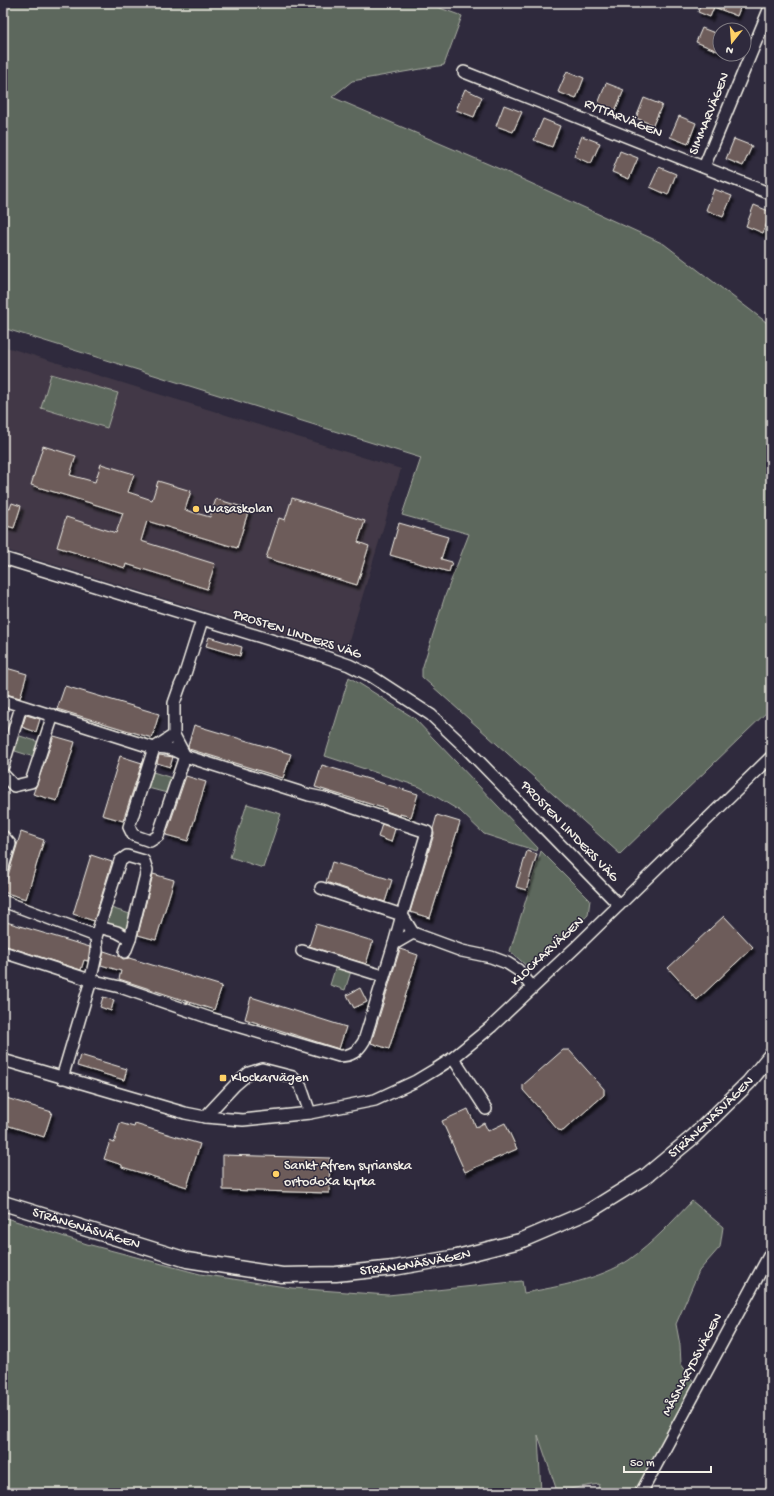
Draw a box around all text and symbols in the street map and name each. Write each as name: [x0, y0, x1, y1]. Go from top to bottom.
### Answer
north arrow: [712, 22, 752, 62]
text: N: [724, 43, 735, 56]
street label: SIMMARVÄGEN: [686, 70, 734, 158]
street label: RYTTARVÄGEN: [581, 96, 665, 142]
place label: Wasaskolan: [204, 501, 273, 518]
marker: Wasaskolan: [191, 504, 201, 514]
street label: PROSTEN LINDERS VÄG: [230, 606, 364, 664]
street label: PROSTEN LINDERS VÄG: [516, 777, 622, 887]
street label: KLOCKARVÄGEN: [507, 913, 589, 991]
place label: Klockarvägen: [231, 1070, 309, 1087]
marker: Klockarvägen: [218, 1073, 228, 1083]
street label: STRÄNGNÄSVÄGEN: [665, 1073, 758, 1162]
place label: Sankt Afrem syrianska ortodoxa kyrka: [284, 1158, 413, 1191]
marker: Sankt Afrem syrianska ortodoxa kyrka: [271, 1169, 281, 1179]
street label: STRÄNGNÄSVÄGEN: [30, 1204, 142, 1253]
street label: STRÄNGNÄSVÄGEN: [359, 1245, 473, 1280]
street label: MÅSNARYDSVÄGEN: [659, 1311, 727, 1419]
scale bar: [624, 1448, 711, 1474]
text: 50 m: [630, 1457, 655, 1471]

